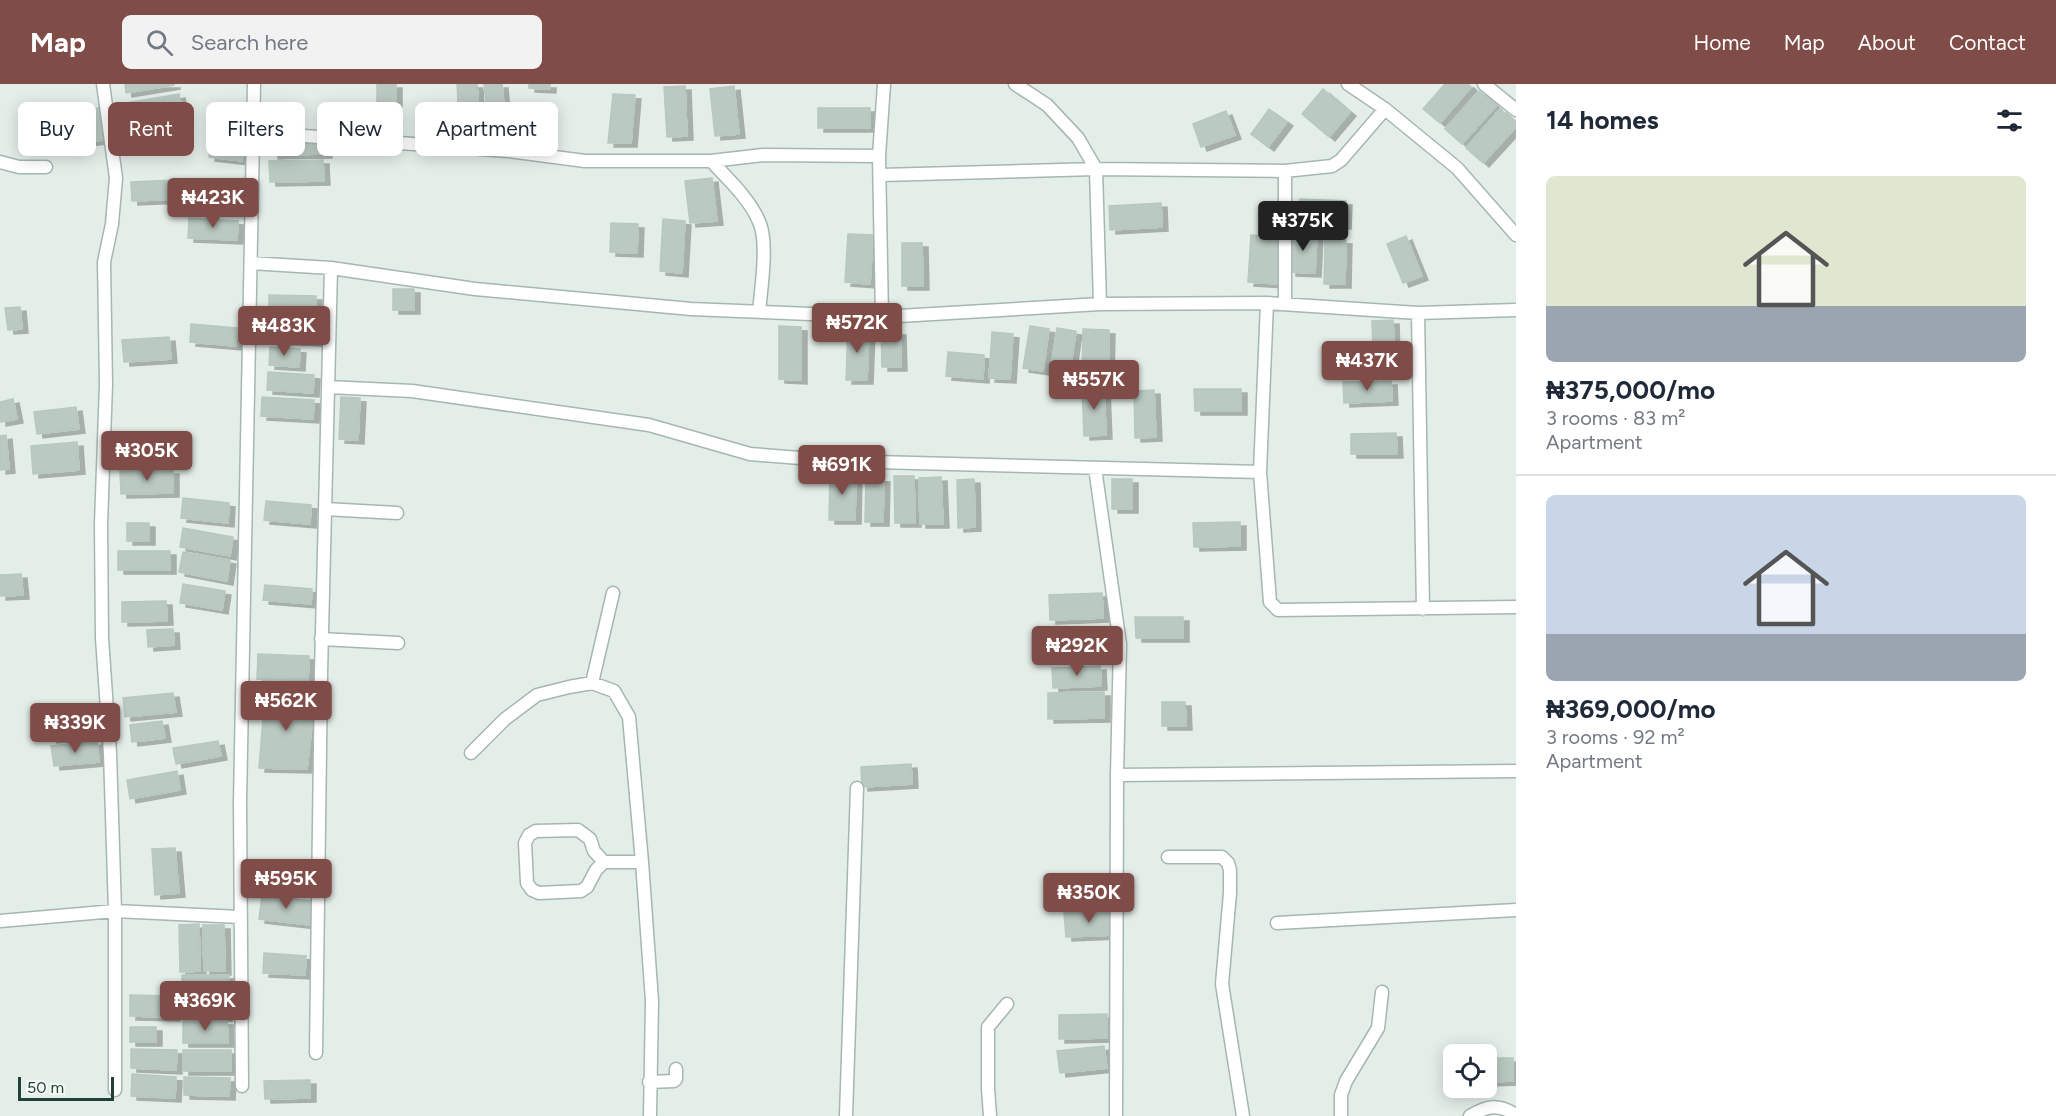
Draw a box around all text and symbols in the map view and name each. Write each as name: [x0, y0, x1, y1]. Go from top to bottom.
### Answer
search box: [122, 15, 542, 69]
text: Map: [30, 25, 86, 59]
icon: search: [143, 26, 176, 59]
text: Search here: [191, 29, 308, 56]
text: Home: [1694, 30, 1751, 55]
text: Map: [1784, 30, 1825, 55]
text: About: [1858, 30, 1916, 55]
text: Contact: [1949, 30, 2026, 55]
chip: Buy: [18, 102, 96, 156]
chip: Rent: [108, 102, 194, 156]
chip: Filters: [206, 102, 305, 156]
chip: New: [317, 102, 403, 156]
chip: Apartment: [415, 102, 558, 156]
text: 14 homes: [1546, 104, 1659, 136]
icon: filters: [1993, 104, 2026, 137]
pin: ₦423K: [171, 178, 255, 229]
text: ₦423K: [181, 185, 245, 209]
pin: ₦375K: [1261, 201, 1345, 252]
text: ₦375K: [1272, 208, 1334, 232]
icon: home: [1732, 215, 1840, 323]
pin: ₦572K: [815, 303, 899, 354]
pin: ₦483K: [242, 306, 326, 357]
text: ₦572K: [826, 310, 888, 334]
text: ₦483K: [252, 313, 316, 337]
pin: ₦437K: [1325, 341, 1409, 392]
text: ₦437K: [1336, 348, 1398, 372]
pin: ₦557K: [1052, 360, 1136, 411]
text: ₦557K: [1063, 367, 1125, 391]
text: ₦375,000/mo: [1546, 374, 1715, 406]
text: 3 rooms · 83 m²: [1546, 406, 1685, 430]
text: Apartment: [1546, 430, 1643, 454]
pin: ₦305K: [105, 431, 189, 482]
text: ₦305K: [115, 438, 179, 462]
pin: ₦691K: [800, 445, 884, 496]
text: ₦691K: [812, 452, 872, 476]
icon: home: [1732, 534, 1840, 642]
pin: ₦292K: [1035, 626, 1119, 677]
text: ₦292K: [1046, 633, 1108, 657]
pin: ₦562K: [244, 681, 328, 732]
text: ₦562K: [255, 688, 317, 712]
text: ₦369,000/mo: [1546, 693, 1716, 725]
pin: ₦339K: [33, 703, 117, 754]
text: ₦339K: [44, 710, 106, 734]
text: 3 rooms · 92 m²: [1546, 725, 1685, 749]
text: Apartment: [1546, 749, 1643, 773]
pin: ₦595K: [244, 859, 328, 910]
text: ₦595K: [255, 866, 317, 890]
pin: ₦350K: [1047, 873, 1131, 924]
text: ₦350K: [1057, 880, 1121, 904]
pin: ₦369K: [163, 981, 247, 1032]
text: ₦369K: [174, 988, 236, 1012]
map controls: [1443, 1044, 1497, 1098]
button: locate: [1443, 1044, 1497, 1098]
scale bar: [18, 1074, 114, 1102]
text: 50 m: [27, 1078, 64, 1097]

